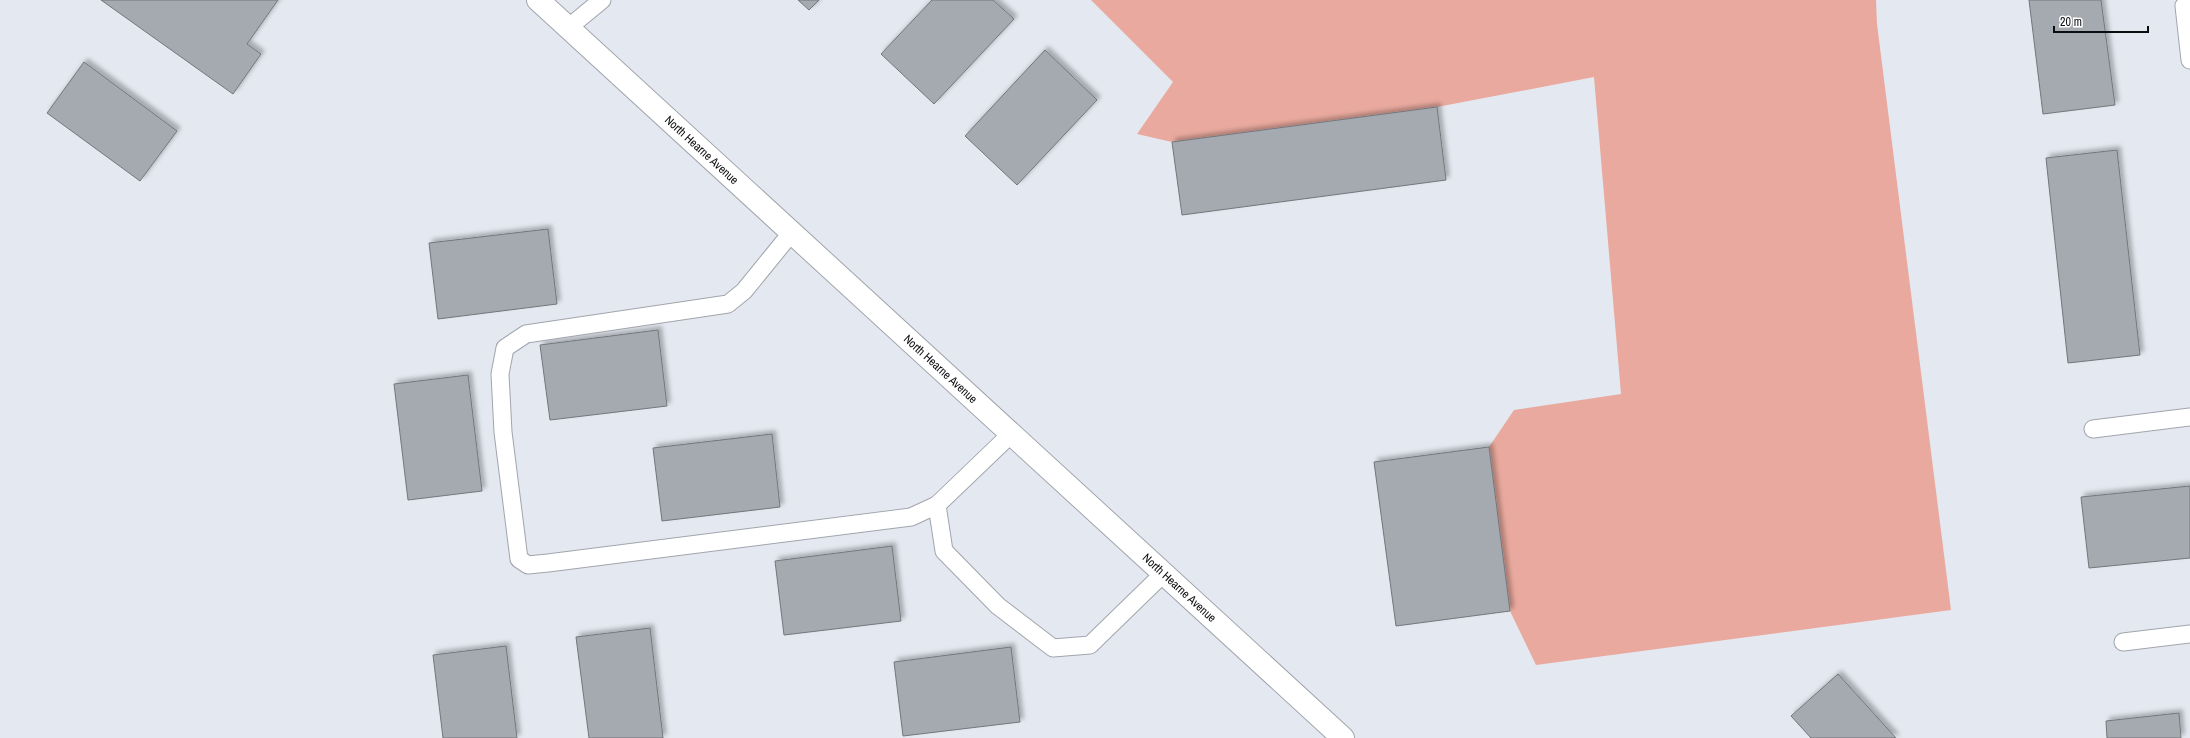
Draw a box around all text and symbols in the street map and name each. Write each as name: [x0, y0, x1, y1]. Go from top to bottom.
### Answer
scale bar: [2054, 8, 2148, 34]
text: 20 m: [2060, 14, 2082, 30]
street label: North Hearne Avenue: [661, 112, 742, 188]
street label: North Hearne Avenue: [900, 331, 981, 407]
street label: North Hearne Avenue: [1139, 550, 1220, 626]

